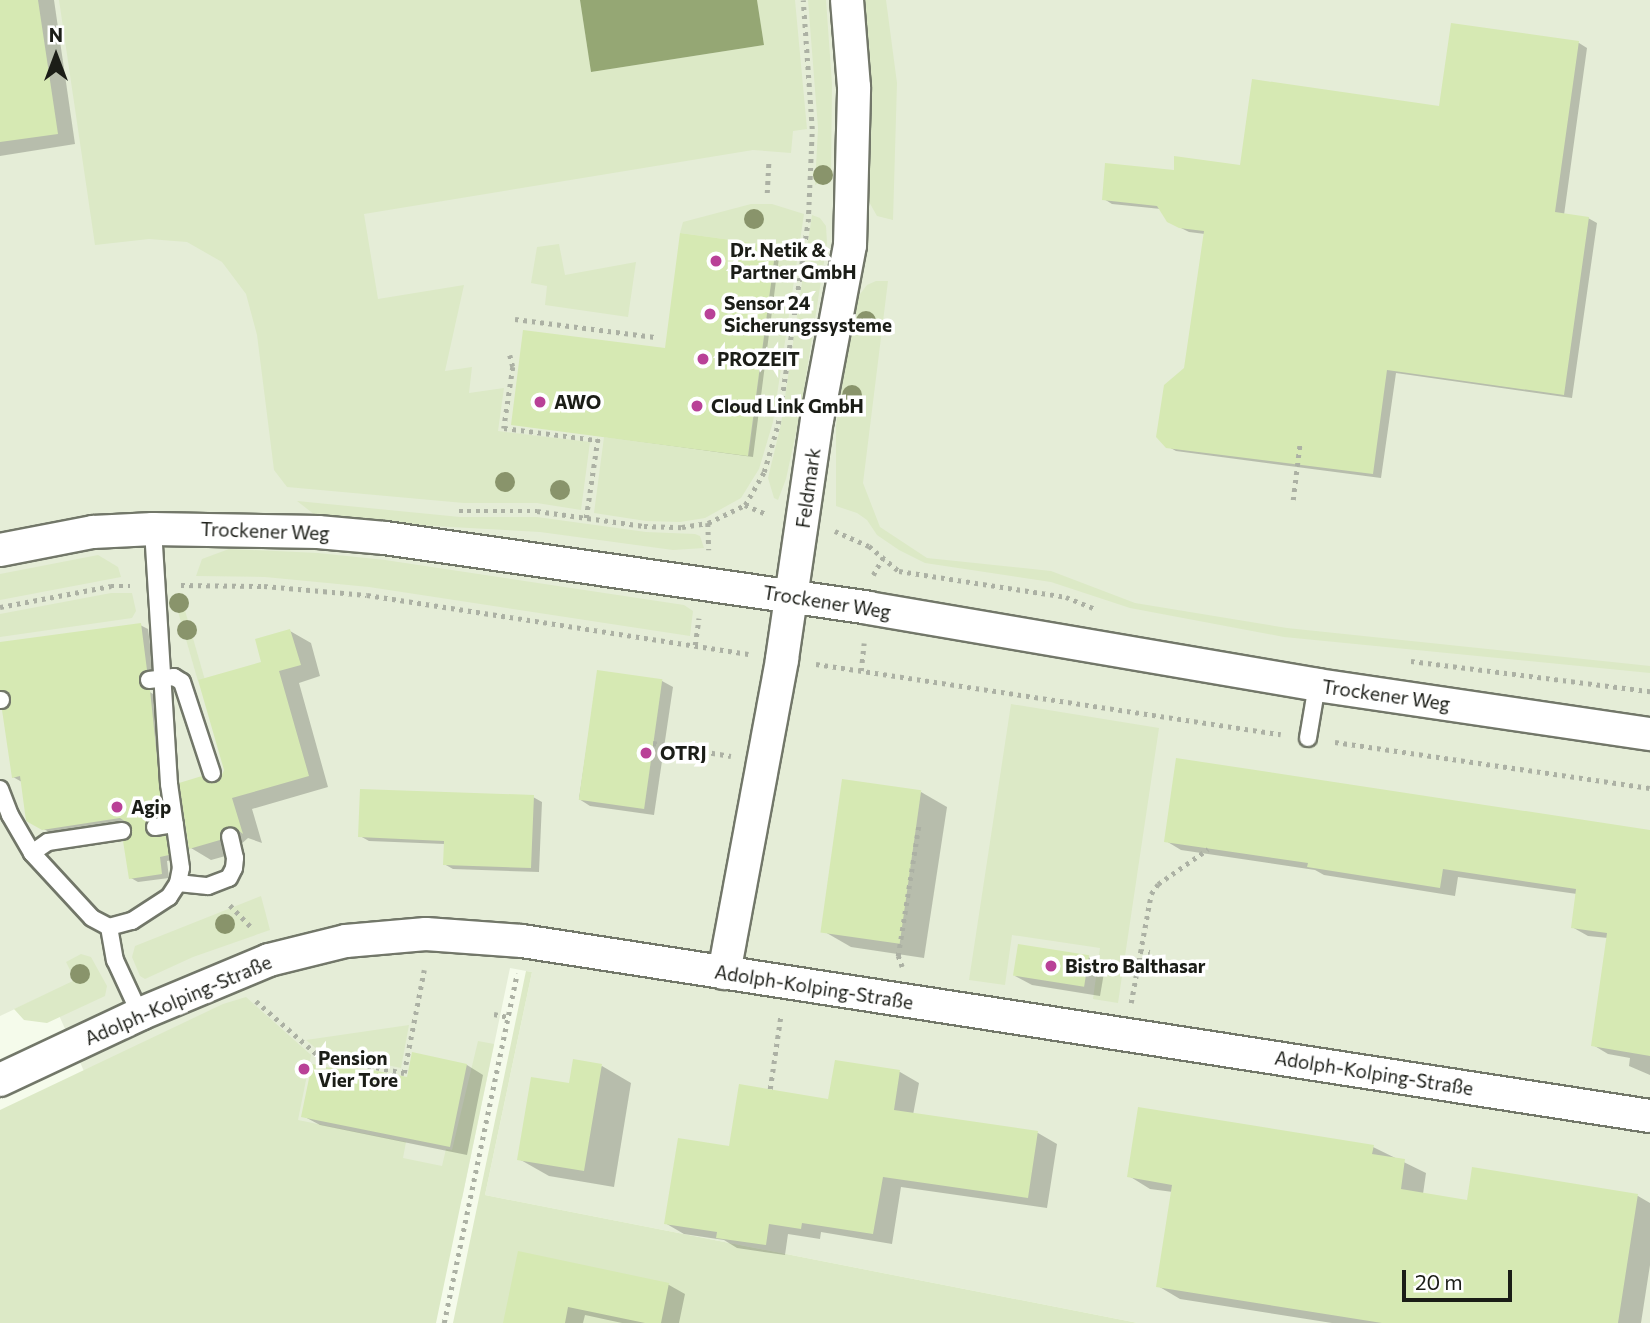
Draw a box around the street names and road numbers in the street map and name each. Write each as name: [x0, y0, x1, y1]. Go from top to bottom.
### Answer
street label: Feldmark: [791, 446, 825, 530]
street label: Trockener Weg: [200, 517, 330, 545]
street label: Trockener Weg: [762, 581, 892, 623]
street label: Trockener Weg: [1321, 675, 1451, 715]
street label: Adolph-Kolping-Straße: [81, 950, 275, 1050]
street label: Adolph-Kolping-Straße: [713, 960, 915, 1014]
street label: Adolph-Kolping-Straße: [1273, 1046, 1475, 1100]

